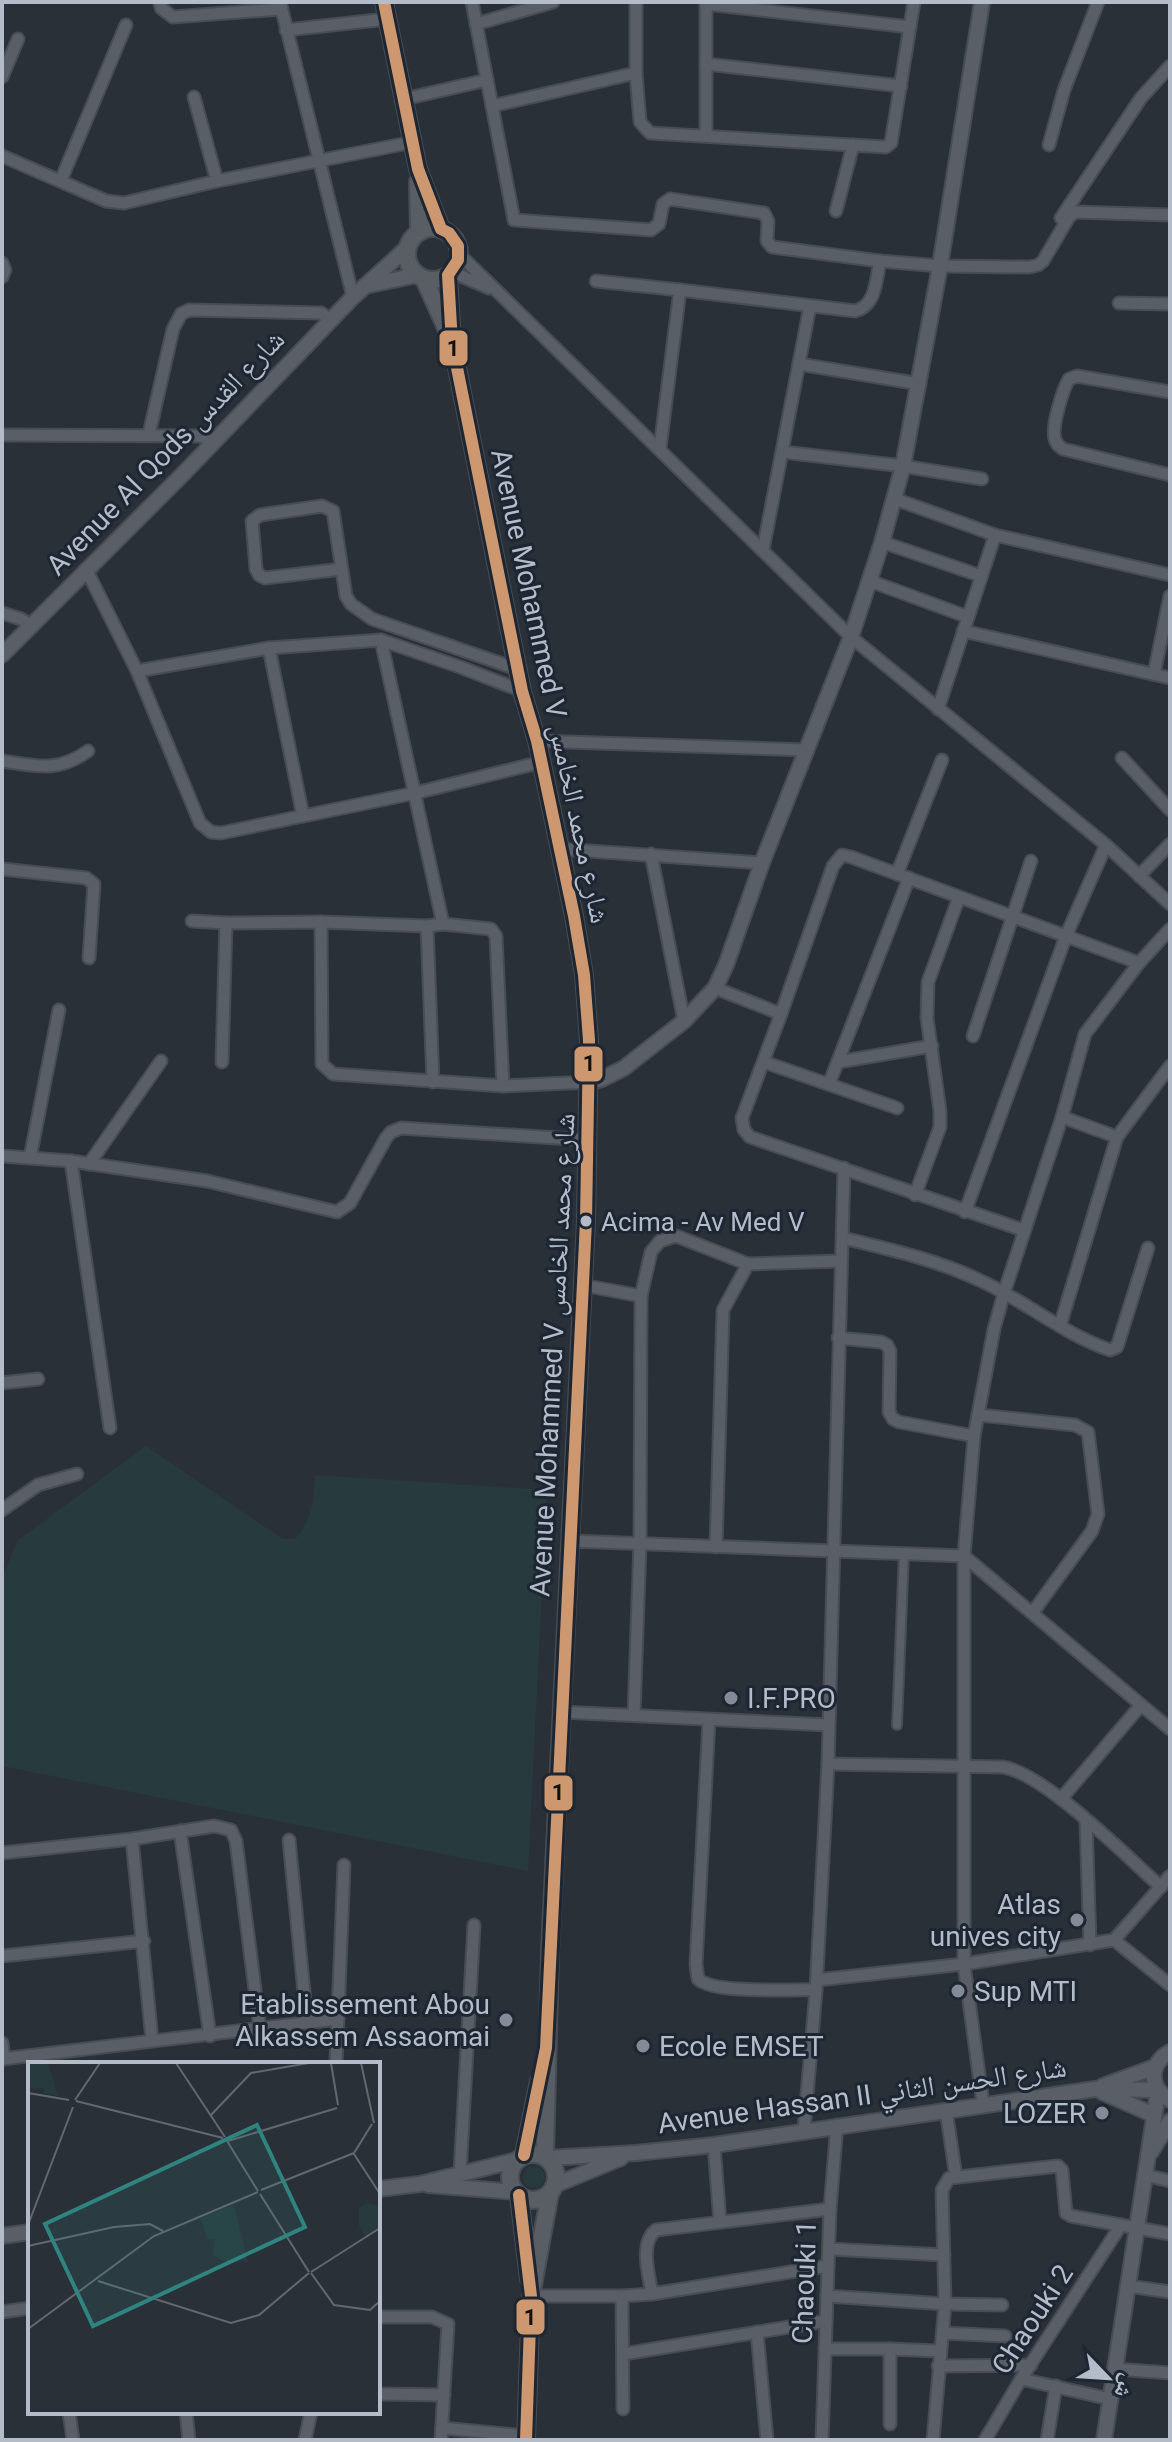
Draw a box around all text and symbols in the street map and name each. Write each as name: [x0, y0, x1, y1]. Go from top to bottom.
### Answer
street label: Avenue Al Qods شارع القدس: [39, 323, 292, 583]
line badge: 1: [438, 329, 469, 367]
text: 1: [447, 336, 459, 361]
street label: Avenue Mohammed V شارع محمد الخامس: [483, 446, 617, 926]
line badge: 1: [573, 1045, 604, 1083]
text: 1: [583, 1051, 595, 1076]
street label: Avenue Mohammed V شارع محمد الخامس: [523, 1112, 583, 1598]
place label: Acima - Av Med V: [601, 1207, 805, 1237]
marker: Acima - Av Med V: [578, 1213, 594, 1229]
place label: I.F.PRO: [747, 1682, 836, 1715]
marker: I.F.PRO: [722, 1689, 740, 1707]
line badge: 1: [543, 1774, 574, 1812]
text: 1: [552, 1780, 564, 1805]
place label: Atlas unives city: [930, 1888, 1061, 1953]
marker: Atlas unives city: [1068, 1911, 1086, 1929]
place label: Sup MTI: [974, 1975, 1077, 2008]
marker: Sup MTI: [949, 1982, 967, 2000]
place label: Etablissement Abou Alkassem Assaomai: [235, 1988, 490, 2053]
marker: Etablissement Abou Alkassem Assaomai: [497, 2011, 515, 2029]
place label: Ecole EMSET: [659, 2030, 824, 2063]
marker: Ecole EMSET: [634, 2037, 652, 2055]
street label: Avenue Hassan II شارع الحسن الثاني: [656, 2050, 1069, 2147]
inset map: [28, 2062, 380, 2414]
place label: LOZER: [1003, 2097, 1086, 2130]
marker: LOZER: [1093, 2104, 1111, 2122]
street label: Chaouki 1: [786, 2219, 823, 2345]
street label: Chaouki 2: [985, 2258, 1080, 2380]
line badge: 1: [515, 2298, 546, 2336]
text: 1: [524, 2305, 536, 2330]
north arrow: [1068, 2338, 1148, 2418]
text: ش: [1109, 2370, 1142, 2402]

